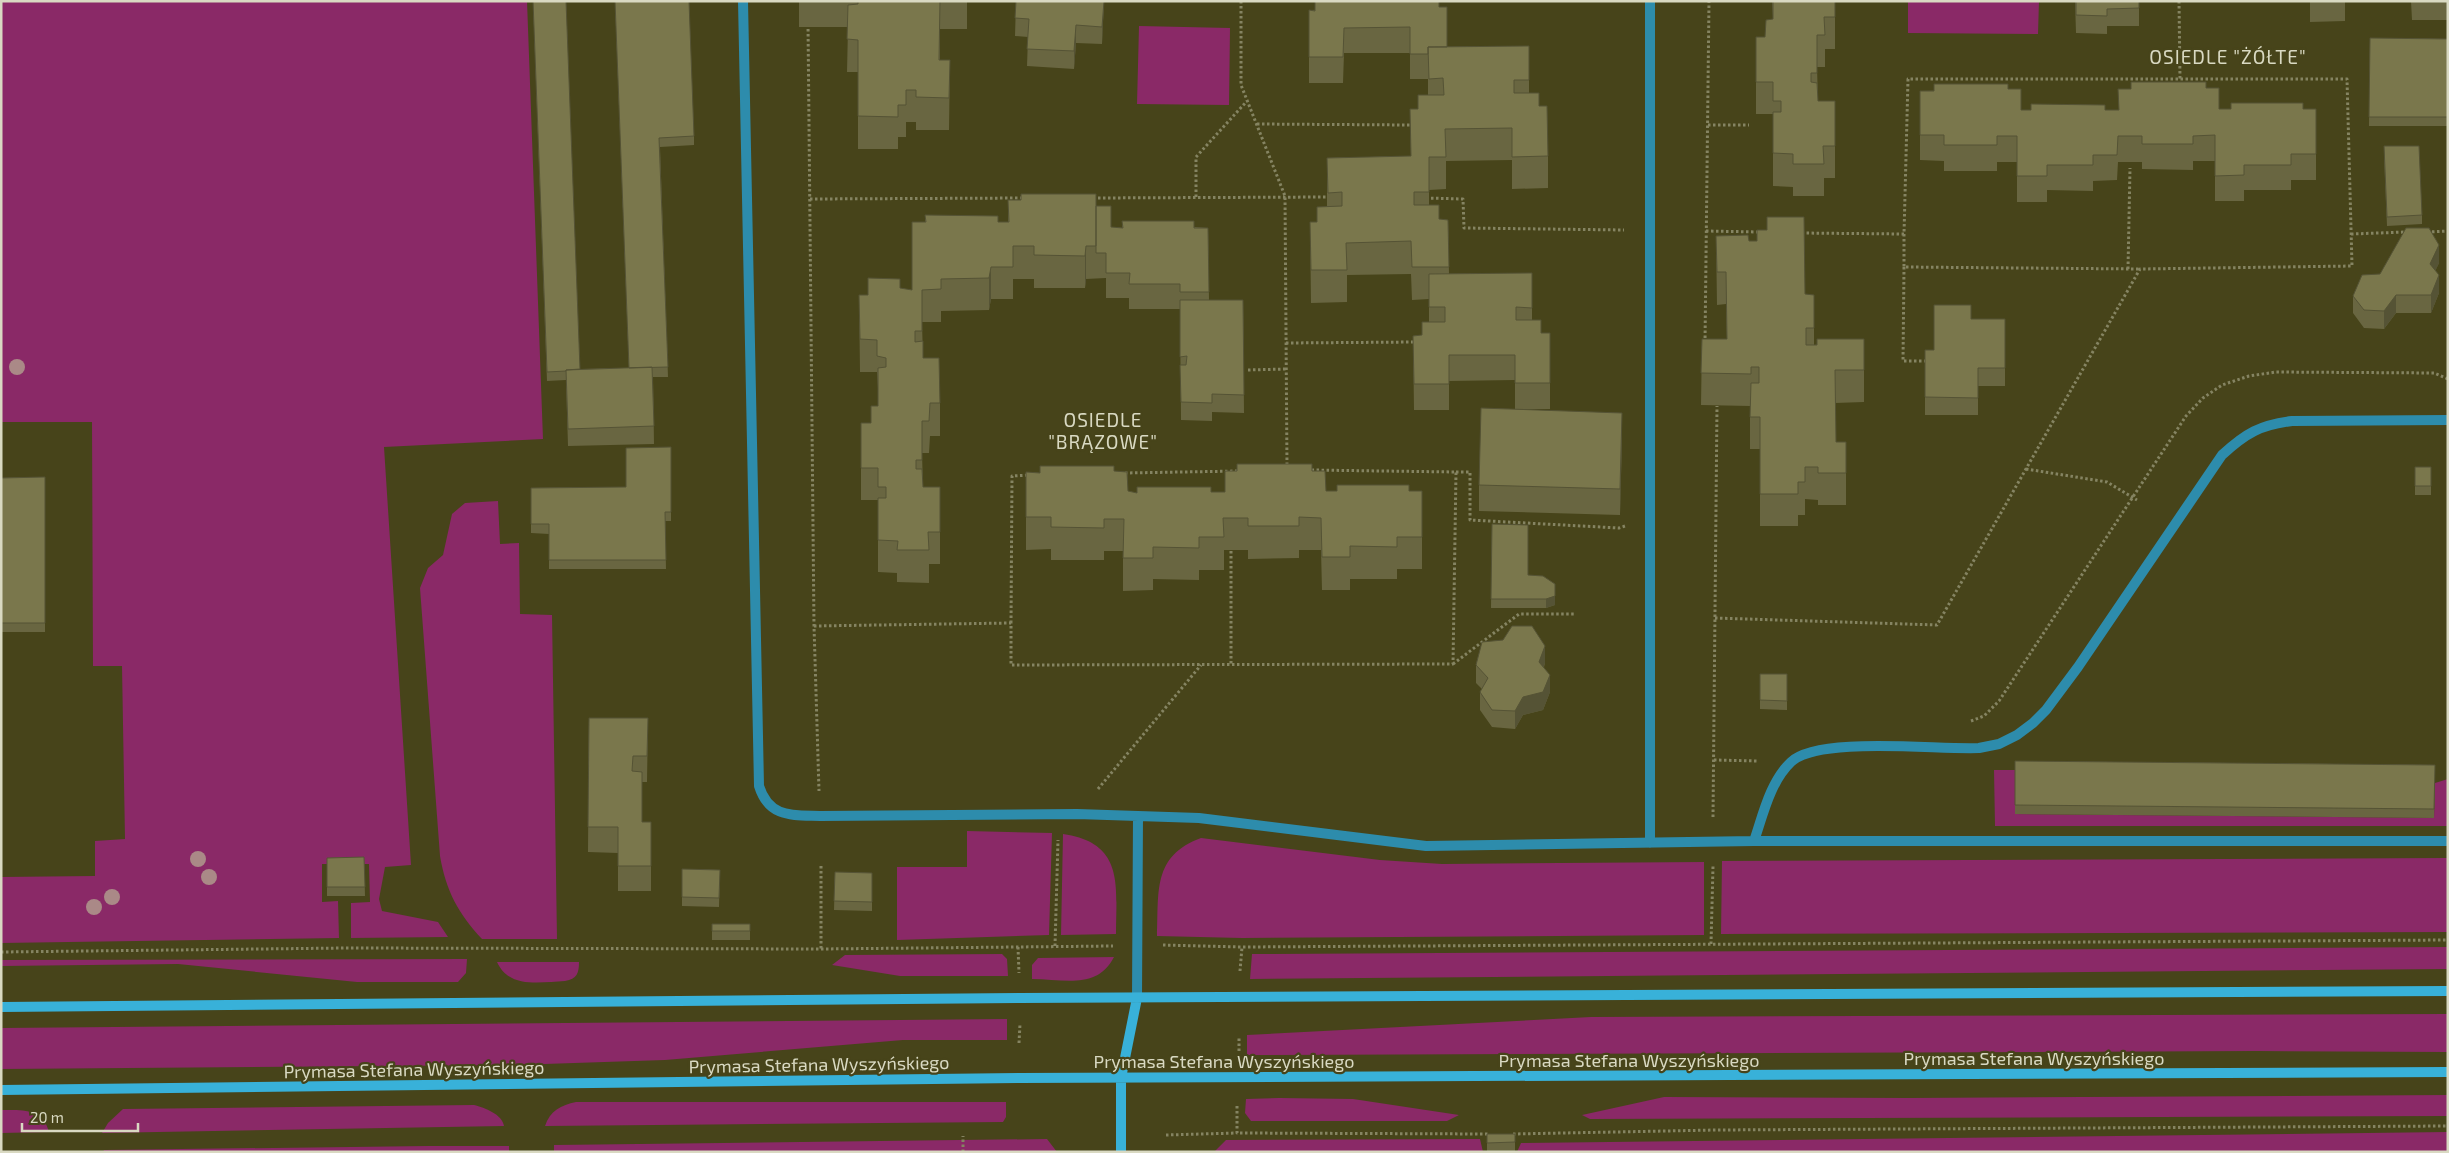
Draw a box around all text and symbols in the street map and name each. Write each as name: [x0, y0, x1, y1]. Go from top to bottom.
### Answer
district label: OSIEDLE "ŻÓŁTE": [2149, 45, 2307, 68]
district label: OSIEDLE "BRĄZOWE": [1048, 408, 1158, 453]
street label: Prymasa Stefana Wyszyńskiego: [1904, 1047, 2164, 1069]
street label: Prymasa Stefana Wyszyńskiego: [1499, 1049, 1759, 1071]
street label: Prymasa Stefana Wyszyńskiego: [1094, 1050, 1354, 1072]
street label: Prymasa Stefana Wyszyńskiego: [688, 1051, 950, 1077]
street label: Prymasa Stefana Wyszyńskiego: [283, 1056, 545, 1082]
scale bar: [22, 1100, 139, 1132]
text: 20 m: [30, 1108, 64, 1126]

